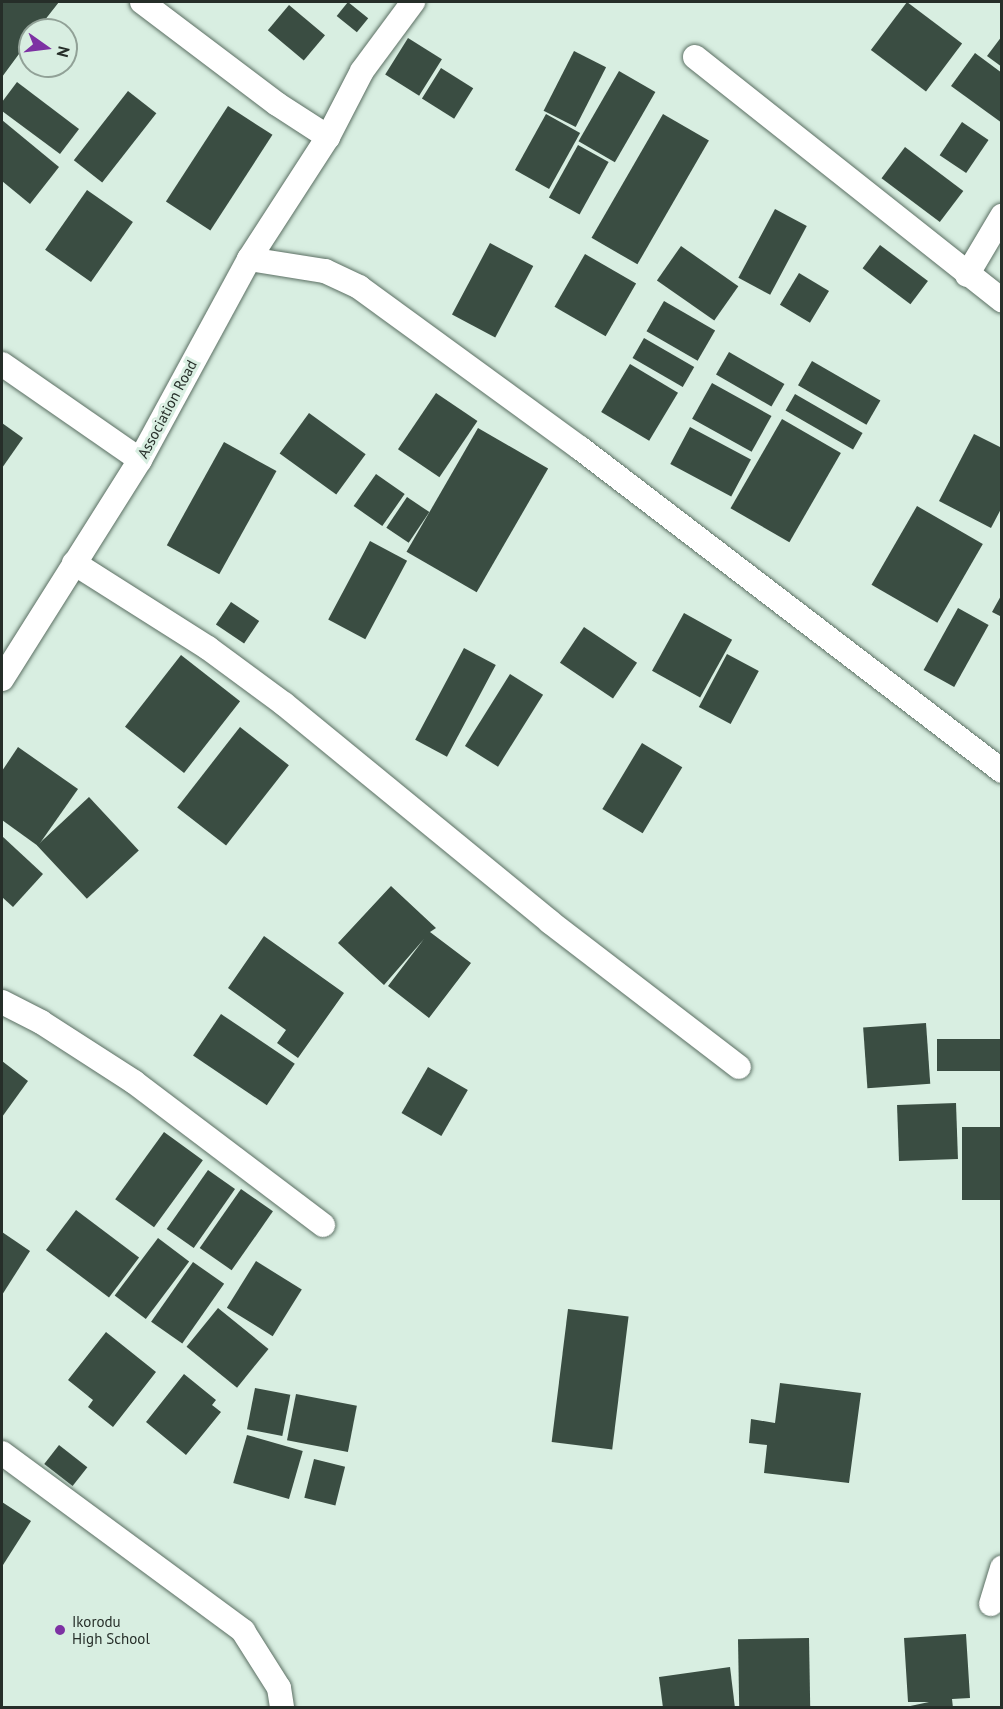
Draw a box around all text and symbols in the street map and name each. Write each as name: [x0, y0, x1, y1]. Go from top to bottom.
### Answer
north arrow: [18, 18, 78, 78]
text: N: [53, 44, 75, 59]
street label: Association Road: [134, 357, 200, 461]
place label: Ikorodu High School: [72, 1612, 150, 1647]
marker: Ikorodu High School: [53, 1623, 67, 1637]

